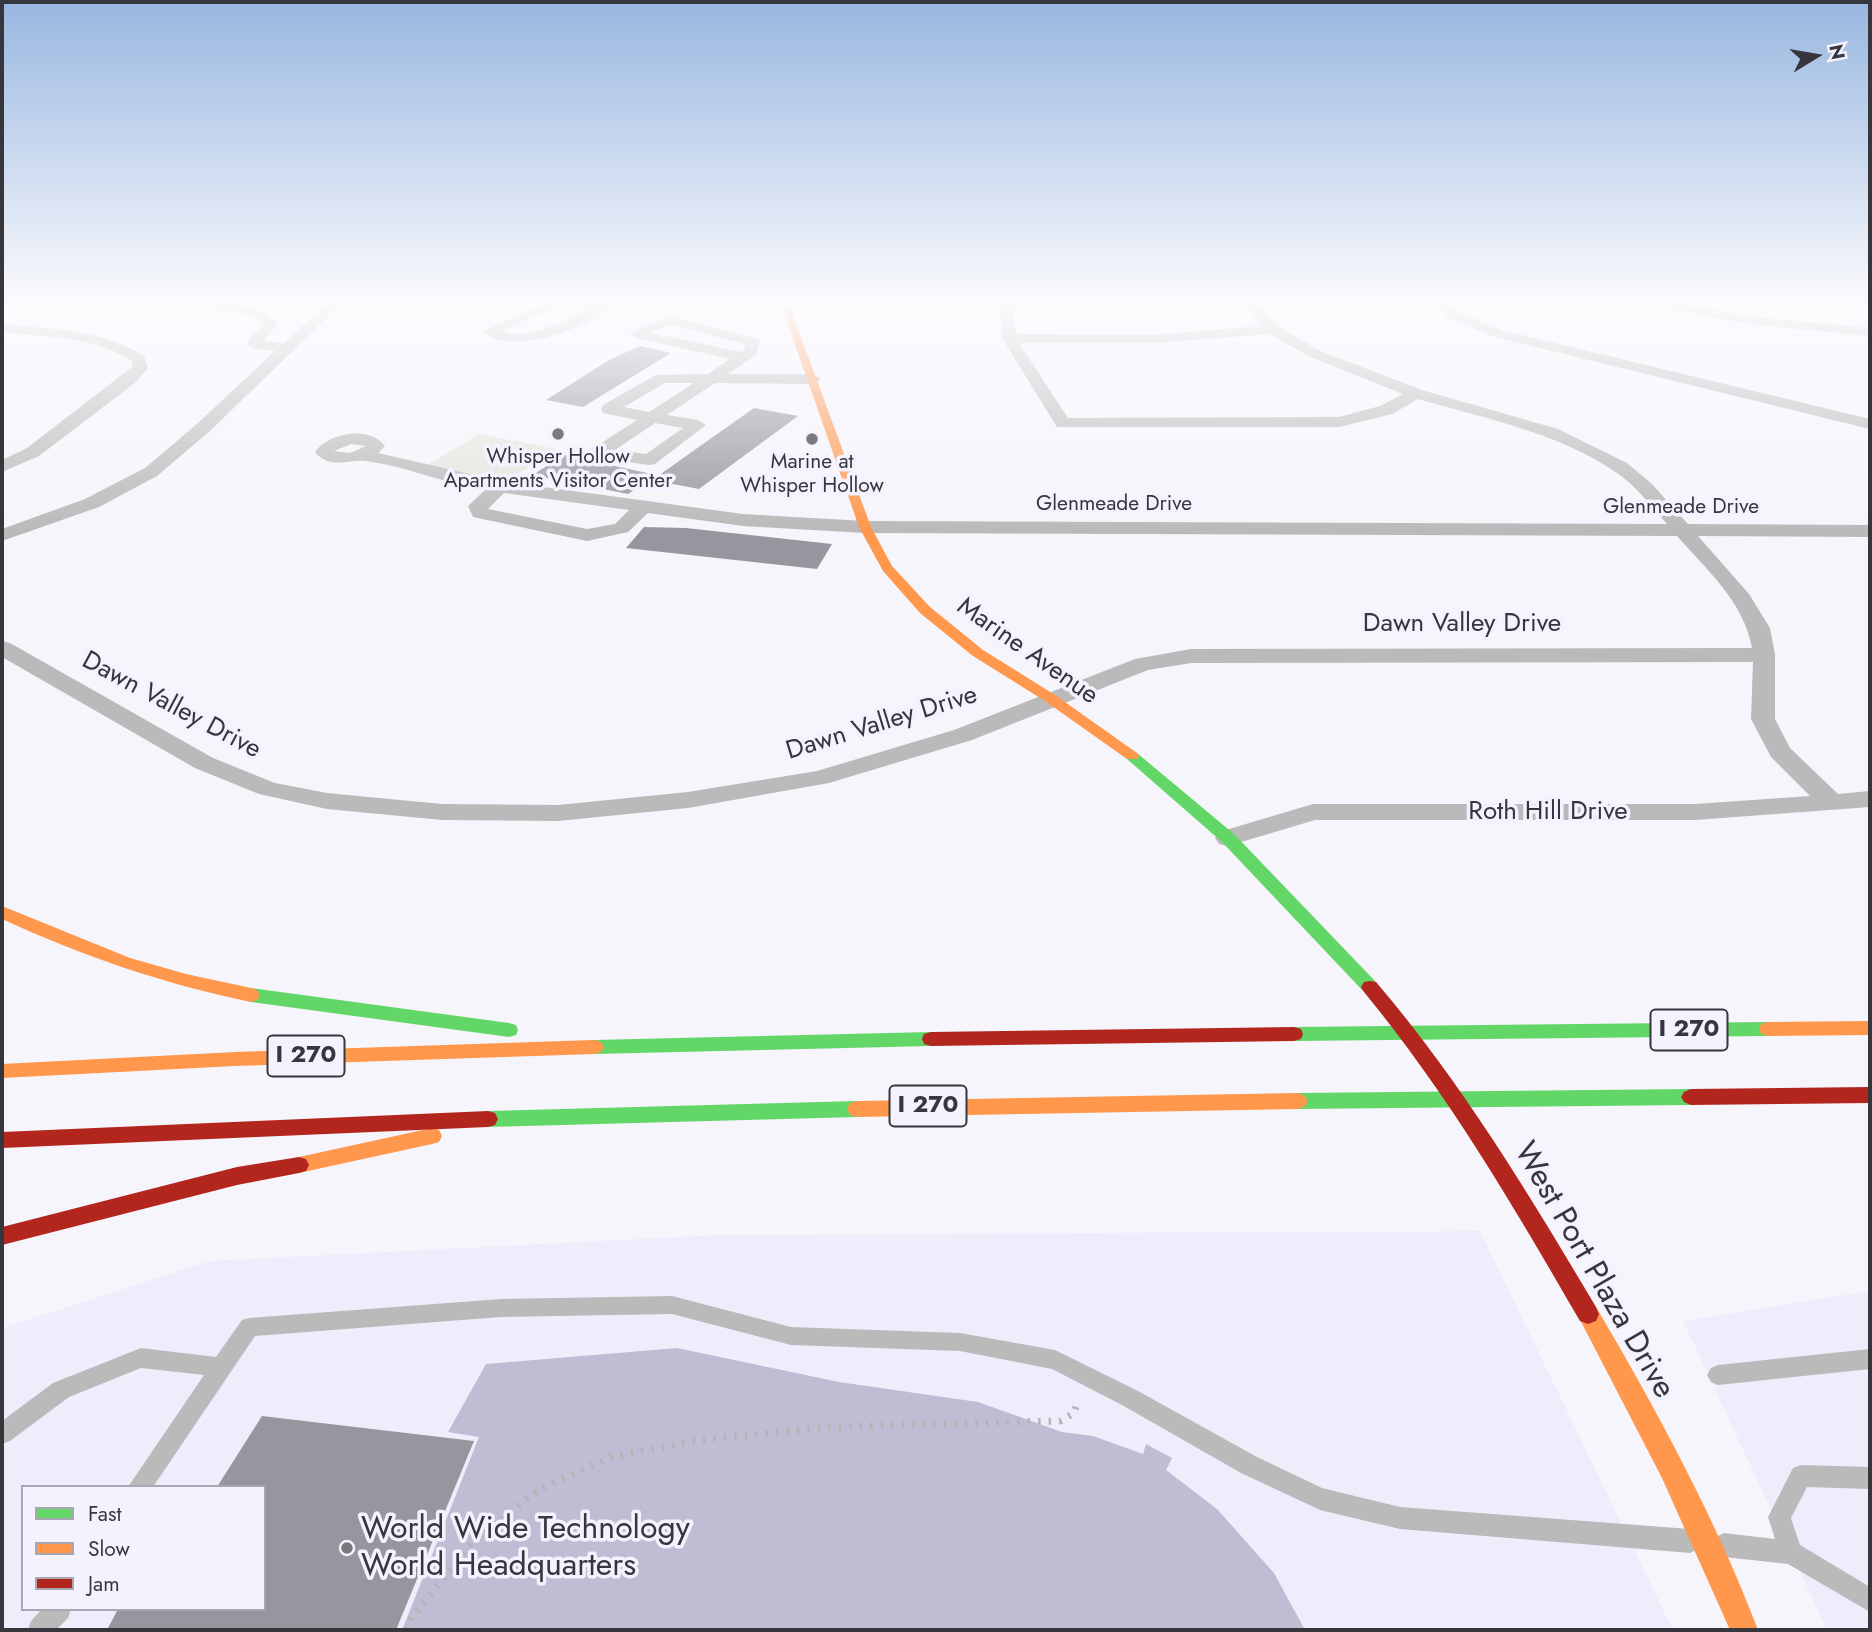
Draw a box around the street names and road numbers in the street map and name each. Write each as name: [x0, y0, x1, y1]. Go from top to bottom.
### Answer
street label: Glenmeade Drive: [1036, 492, 1192, 518]
street label: Glenmeade Drive: [1603, 495, 1759, 521]
street label: Marine Avenue: [950, 592, 1104, 712]
street label: Dawn Valley Drive: [1363, 609, 1561, 641]
street label: Dawn Valley Drive: [76, 646, 266, 766]
street label: Dawn Valley Drive: [783, 680, 981, 768]
street label: Roth Hill Drive: [1468, 797, 1628, 829]
road number: I 270: [1650, 1010, 1728, 1050]
road number: I 270: [268, 1036, 344, 1076]
road number: I 270: [890, 1086, 967, 1126]
street label: West Port Plaza Drive: [1504, 1136, 1682, 1406]

